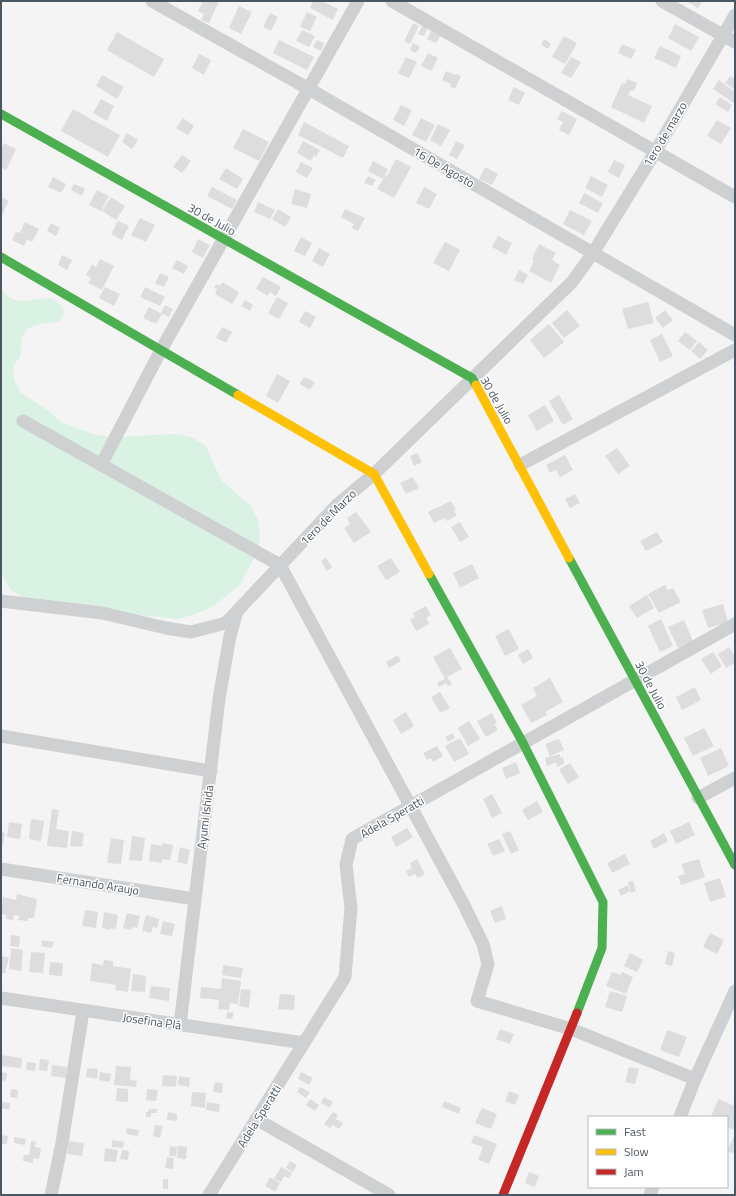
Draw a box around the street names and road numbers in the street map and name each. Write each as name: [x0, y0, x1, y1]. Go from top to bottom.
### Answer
street label: 1ero de marzo: [638, 98, 692, 170]
street label: 16 De Agosto: [410, 142, 478, 192]
street label: 30 de Julio: [184, 198, 240, 240]
street label: 30 de Julio: [476, 372, 518, 428]
street label: 1ero de Marzo: [296, 485, 360, 549]
street label: 30 de Julio: [630, 657, 672, 713]
street label: Ayumi Ishida: [192, 784, 218, 850]
street label: Adela Speratti: [356, 791, 428, 843]
street label: Fernando Araujo: [55, 868, 141, 900]
street label: Josefina Plá: [121, 1007, 183, 1035]
street label: Adela Speratti: [232, 1081, 286, 1151]

